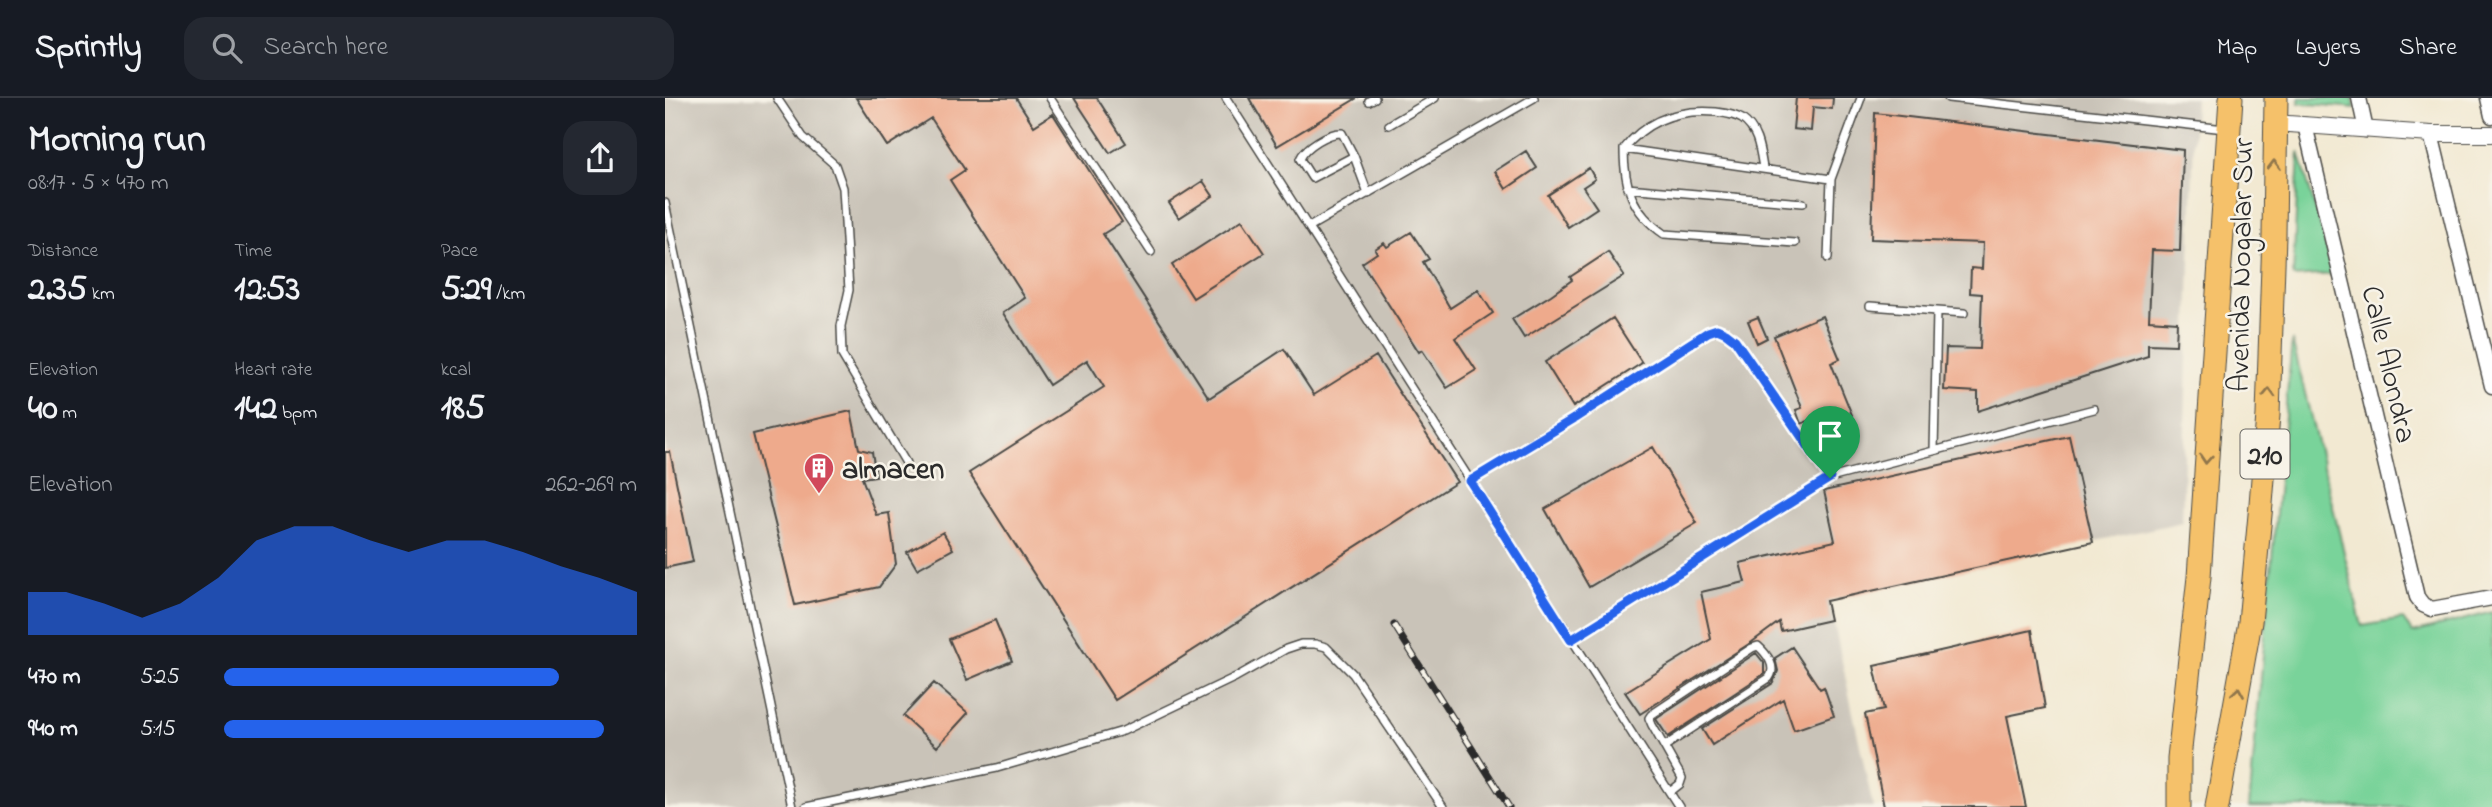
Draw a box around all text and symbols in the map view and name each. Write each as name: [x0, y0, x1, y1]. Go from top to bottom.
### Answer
search box: [184, 17, 674, 80]
text: Sprintly: [35, 24, 142, 72]
icon: search: [208, 29, 246, 67]
text: Search here: [264, 29, 388, 67]
text: Map: [2217, 31, 2257, 66]
text: Layers: [2295, 31, 2361, 66]
text: Share: [2399, 31, 2457, 66]
text: Morning run: [28, 113, 206, 169]
button: share: [563, 121, 637, 195]
street label: Avenida Nogalar Sur: [2219, 137, 2267, 393]
one-way arrow: [2266, 159, 2282, 170]
text: 08:17 · 5 × 470 m: [28, 167, 169, 200]
text: Distance: [28, 238, 98, 265]
text: Time: [234, 238, 272, 265]
text: Pace: [441, 238, 478, 265]
text: 2.35: [28, 265, 87, 316]
text: 12:53: [234, 265, 300, 316]
text: 5:29: [441, 265, 492, 316]
text: km: [87, 281, 115, 308]
text: /km: [492, 281, 525, 308]
street label: Calle Alondra: [2348, 282, 2427, 448]
text: Elevation: [28, 357, 98, 384]
text: Heart rate: [234, 357, 312, 384]
text: kcal: [441, 357, 471, 384]
text: 40: [28, 384, 58, 435]
text: 142: [234, 384, 277, 435]
text: 185: [441, 384, 485, 435]
one-way arrow: [2262, 387, 2277, 398]
text: m: [58, 400, 77, 427]
text: bpm: [277, 400, 317, 427]
pin: [1800, 406, 1860, 478]
icon: arrive: [1811, 417, 1849, 455]
road number: 210: [2241, 430, 2289, 478]
place label: almacen: [842, 449, 944, 493]
building icon: almacen: [802, 451, 836, 495]
one-way arrow: [2199, 454, 2214, 465]
text: Elevation: [28, 469, 113, 502]
text: 262–269 m: [545, 469, 637, 502]
text: 470 m: [28, 661, 81, 694]
text: 5:25: [140, 661, 180, 694]
one-way arrow: [2230, 686, 2245, 698]
text: 940 m: [28, 713, 78, 746]
text: 5:15: [140, 713, 176, 746]

